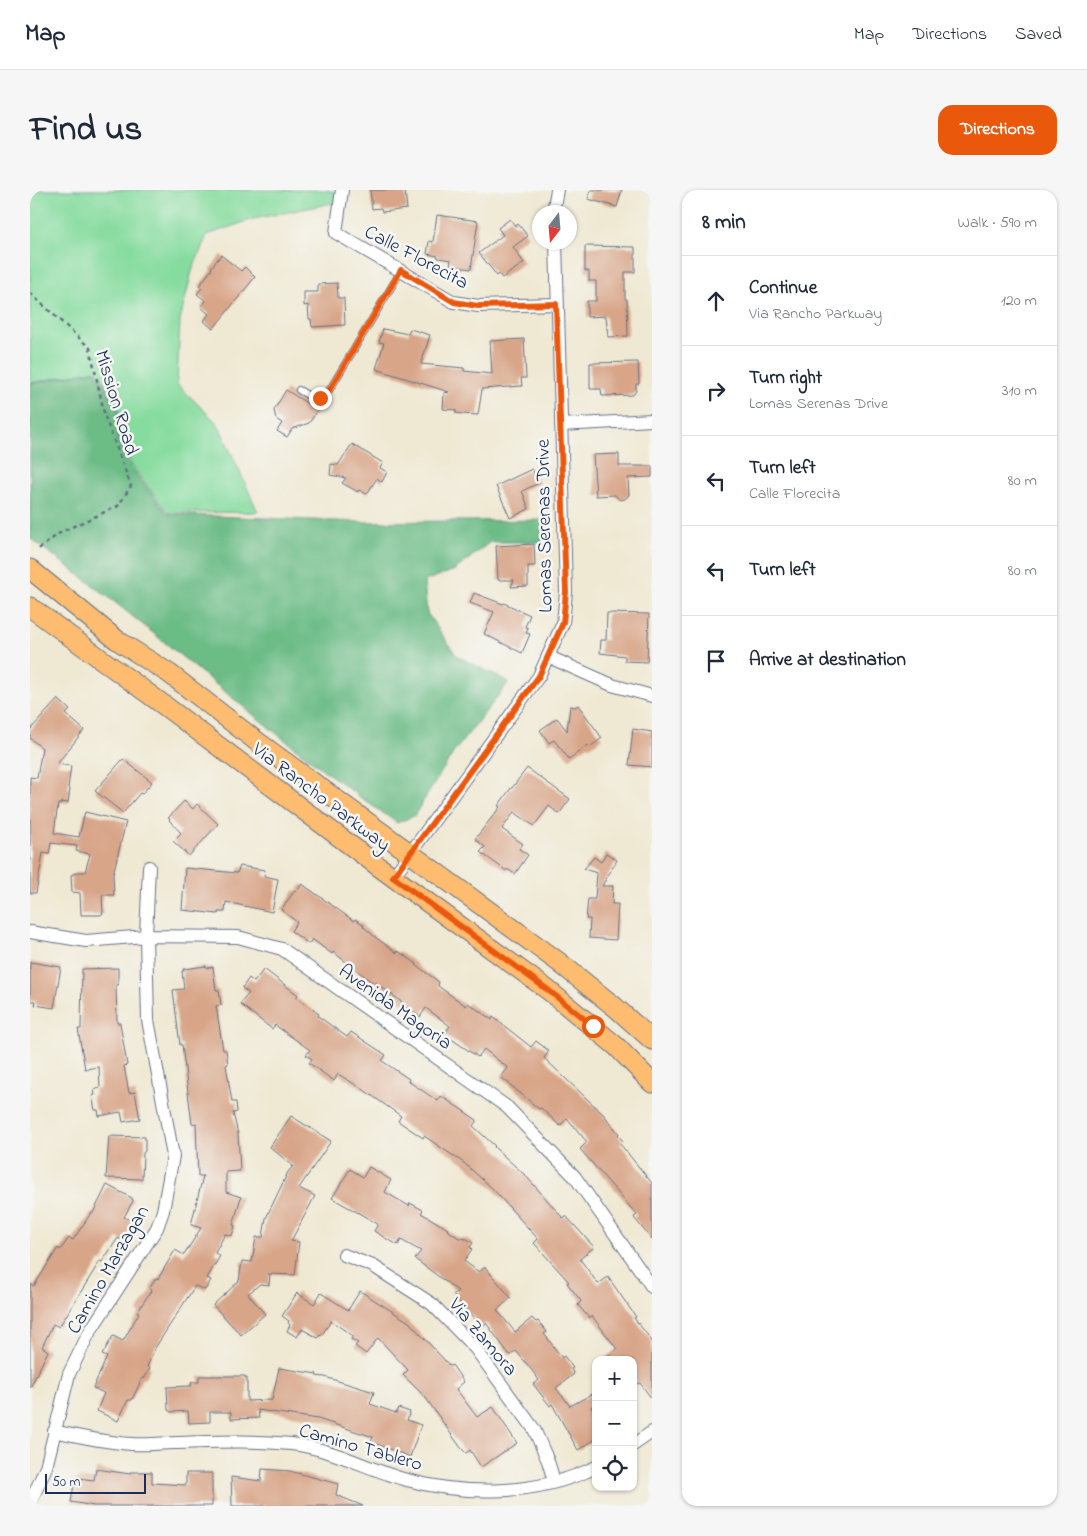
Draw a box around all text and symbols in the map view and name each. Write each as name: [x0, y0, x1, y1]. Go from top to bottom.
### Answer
text: Map: [25, 17, 66, 52]
text: Map: [854, 22, 884, 48]
text: Directions: [912, 22, 987, 48]
text: Saved: [1015, 22, 1062, 48]
text: Find us: [30, 105, 142, 156]
button: Directions: [938, 105, 1057, 155]
north arrow: [532, 205, 577, 250]
text: 8 min: [702, 208, 746, 238]
text: Walk · 590 m: [958, 211, 1037, 235]
street label: Calle Florecita: [359, 219, 473, 298]
text: Continue: [749, 275, 817, 302]
icon: ahead: [702, 287, 730, 315]
text: 120 m: [1001, 289, 1037, 313]
text: Via Rancho Parkway: [749, 302, 882, 326]
street label: Mission Road: [86, 347, 145, 459]
text: Turn right: [749, 365, 822, 392]
icon: right: [702, 377, 730, 405]
text: 310 m: [1002, 379, 1037, 403]
route end: [309, 387, 332, 410]
text: Lomas Serenas Drive: [749, 392, 888, 416]
street label: Lomas Serenas Drive: [529, 439, 562, 613]
text: Turn left: [749, 455, 816, 482]
icon: left: [702, 467, 730, 495]
text: 80 m: [1008, 469, 1037, 493]
text: Calle Florecita: [749, 482, 840, 506]
icon: left: [702, 557, 730, 585]
text: Turn left: [749, 557, 816, 584]
text: 80 m: [1008, 559, 1037, 583]
icon: arrive: [702, 647, 730, 675]
text: Arrive at destination: [749, 647, 906, 674]
street label: Via Rancho Parkway: [244, 736, 396, 860]
street label: Avenida Magoria: [331, 958, 457, 1059]
route start: [582, 1015, 605, 1038]
street label: Camino Marzagan: [61, 1200, 159, 1340]
street label: Via Zamora: [440, 1291, 524, 1383]
map controls: [592, 1356, 637, 1491]
button: +: [592, 1356, 637, 1401]
button: −: [592, 1401, 637, 1446]
street label: Camino Tablero: [295, 1417, 425, 1480]
button: locate: [592, 1446, 637, 1491]
scale bar: [45, 1471, 146, 1494]
text: 50 m: [52, 1472, 80, 1493]

